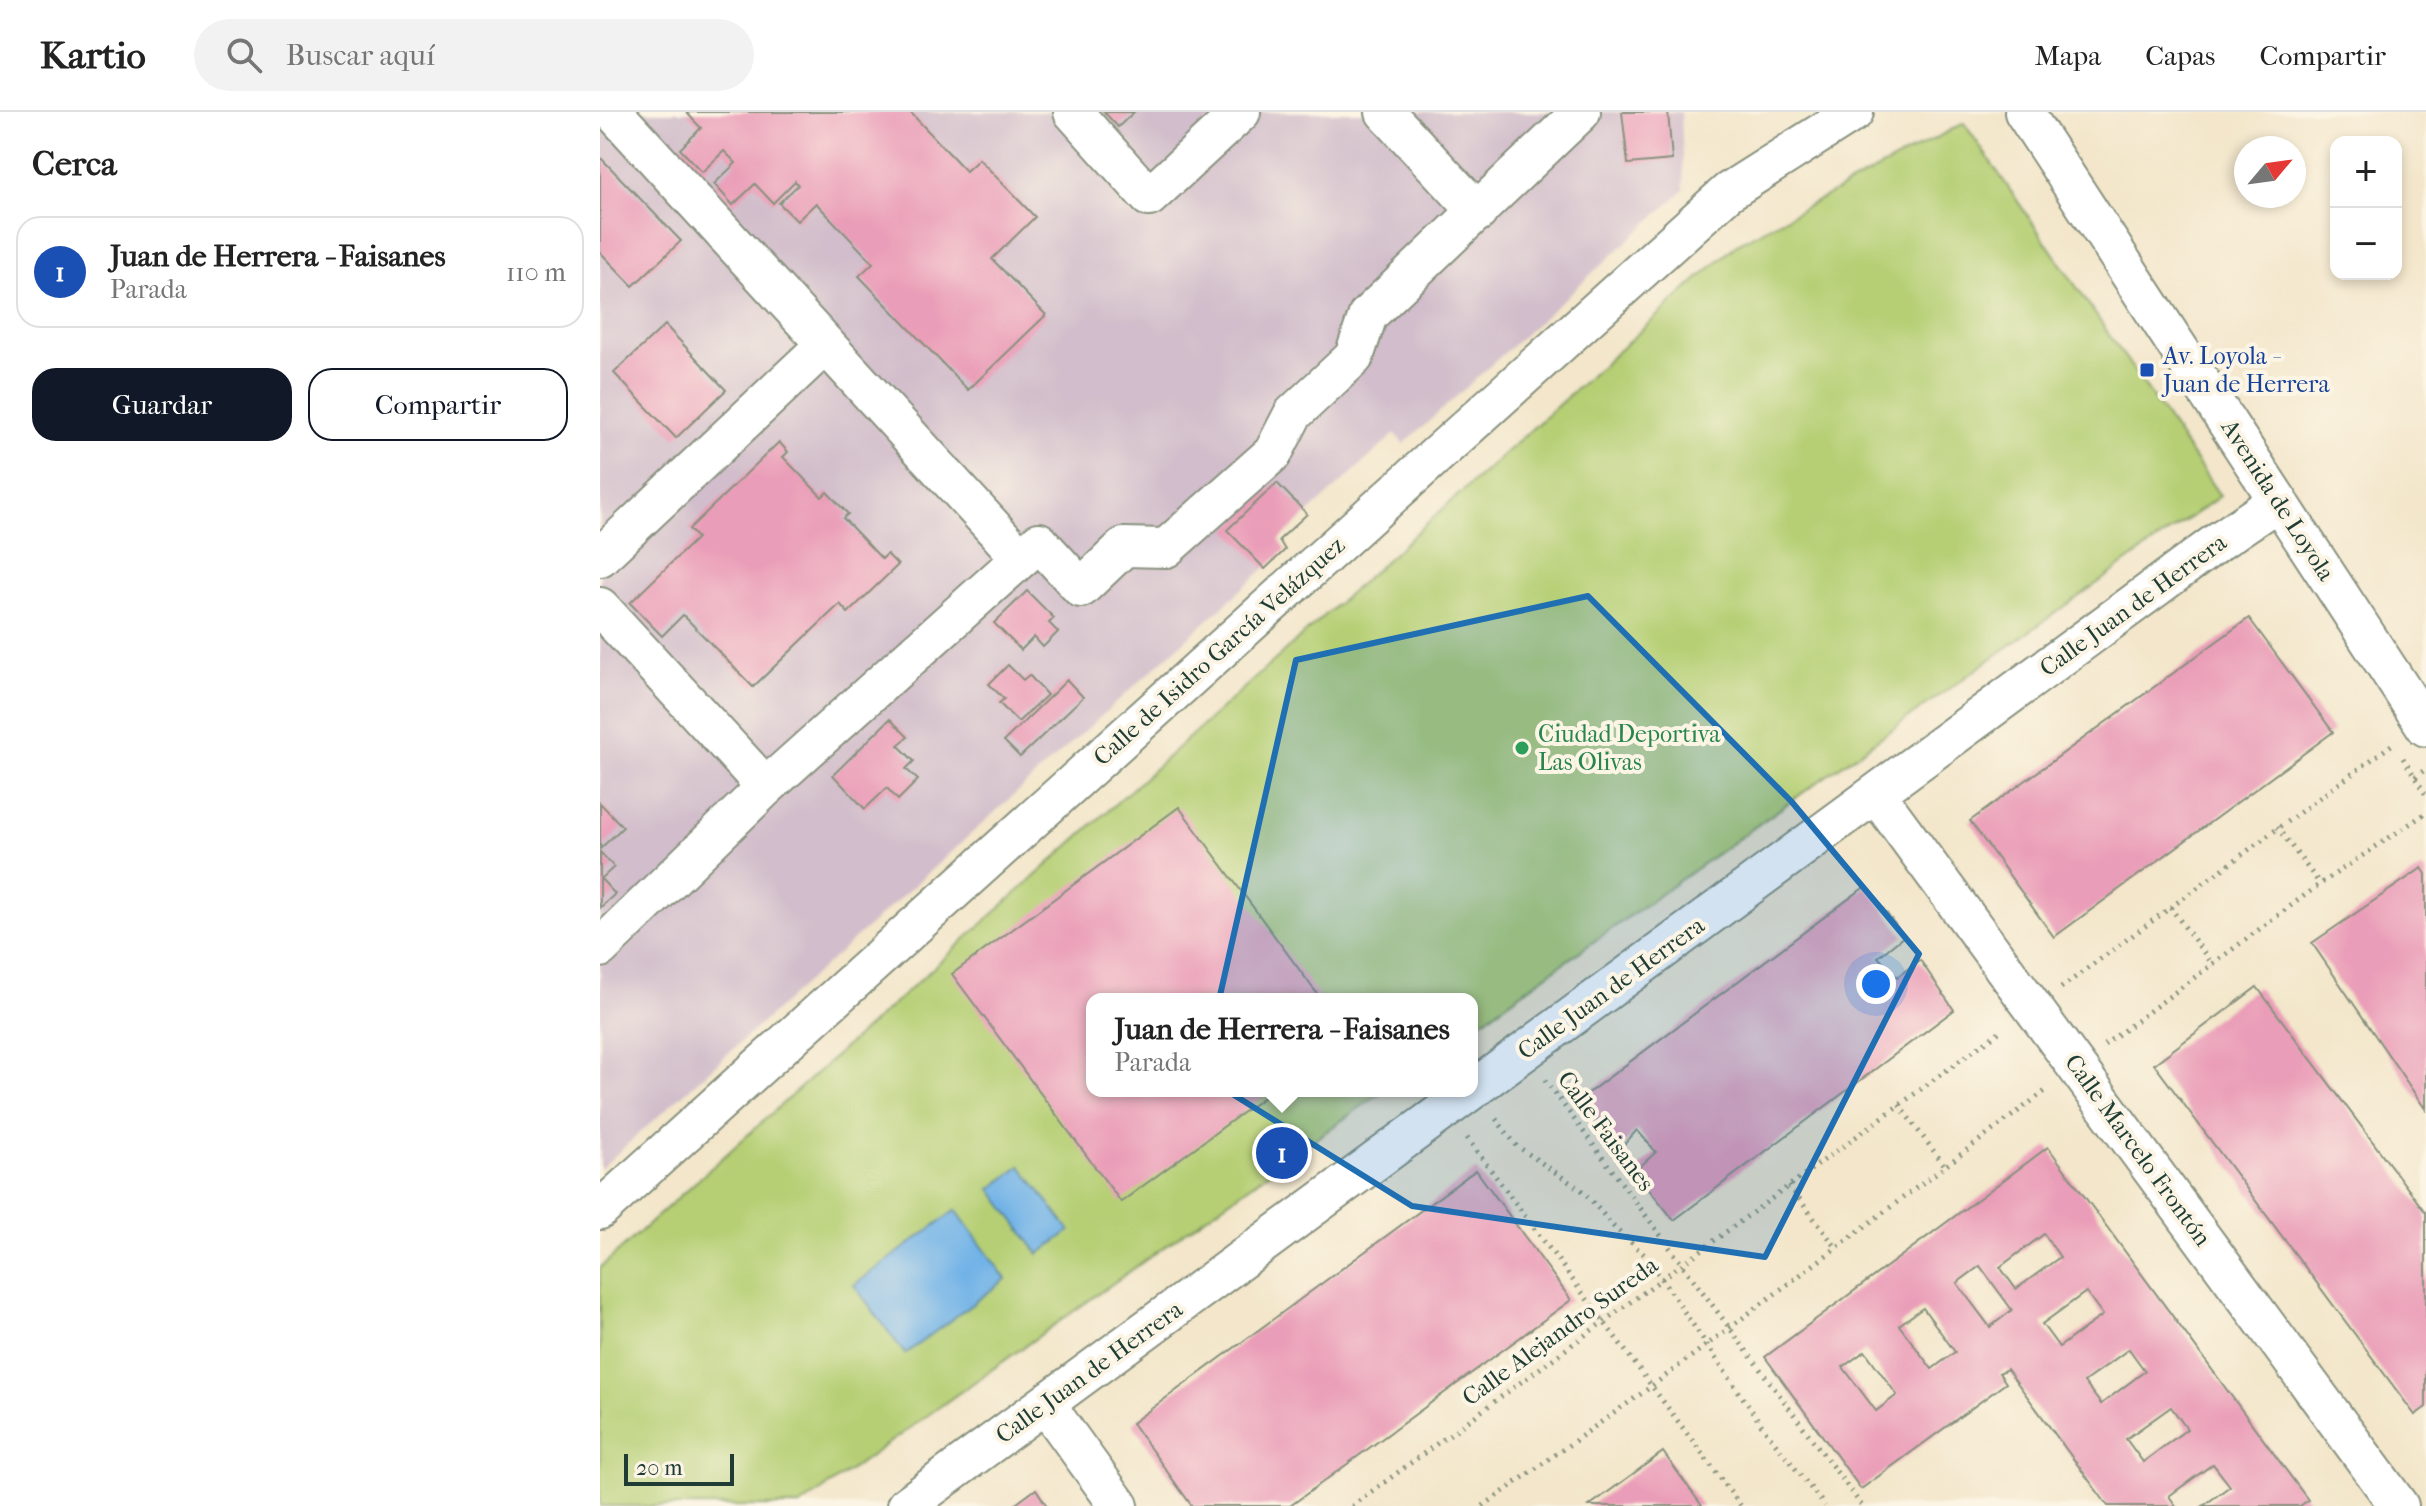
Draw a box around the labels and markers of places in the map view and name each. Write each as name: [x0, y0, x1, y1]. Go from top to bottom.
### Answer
place label: Av. Loyola - Juan de Herrera: [2161, 342, 2330, 398]
marker: Av. Loyola - Juan de Herrera: [2138, 361, 2156, 379]
place label: Ciudad Deportiva Las Olivas: [1538, 720, 1721, 776]
marker: Ciudad Deportiva Las Olivas: [1513, 739, 1531, 757]
pin: 1: [1256, 1123, 1308, 1183]

